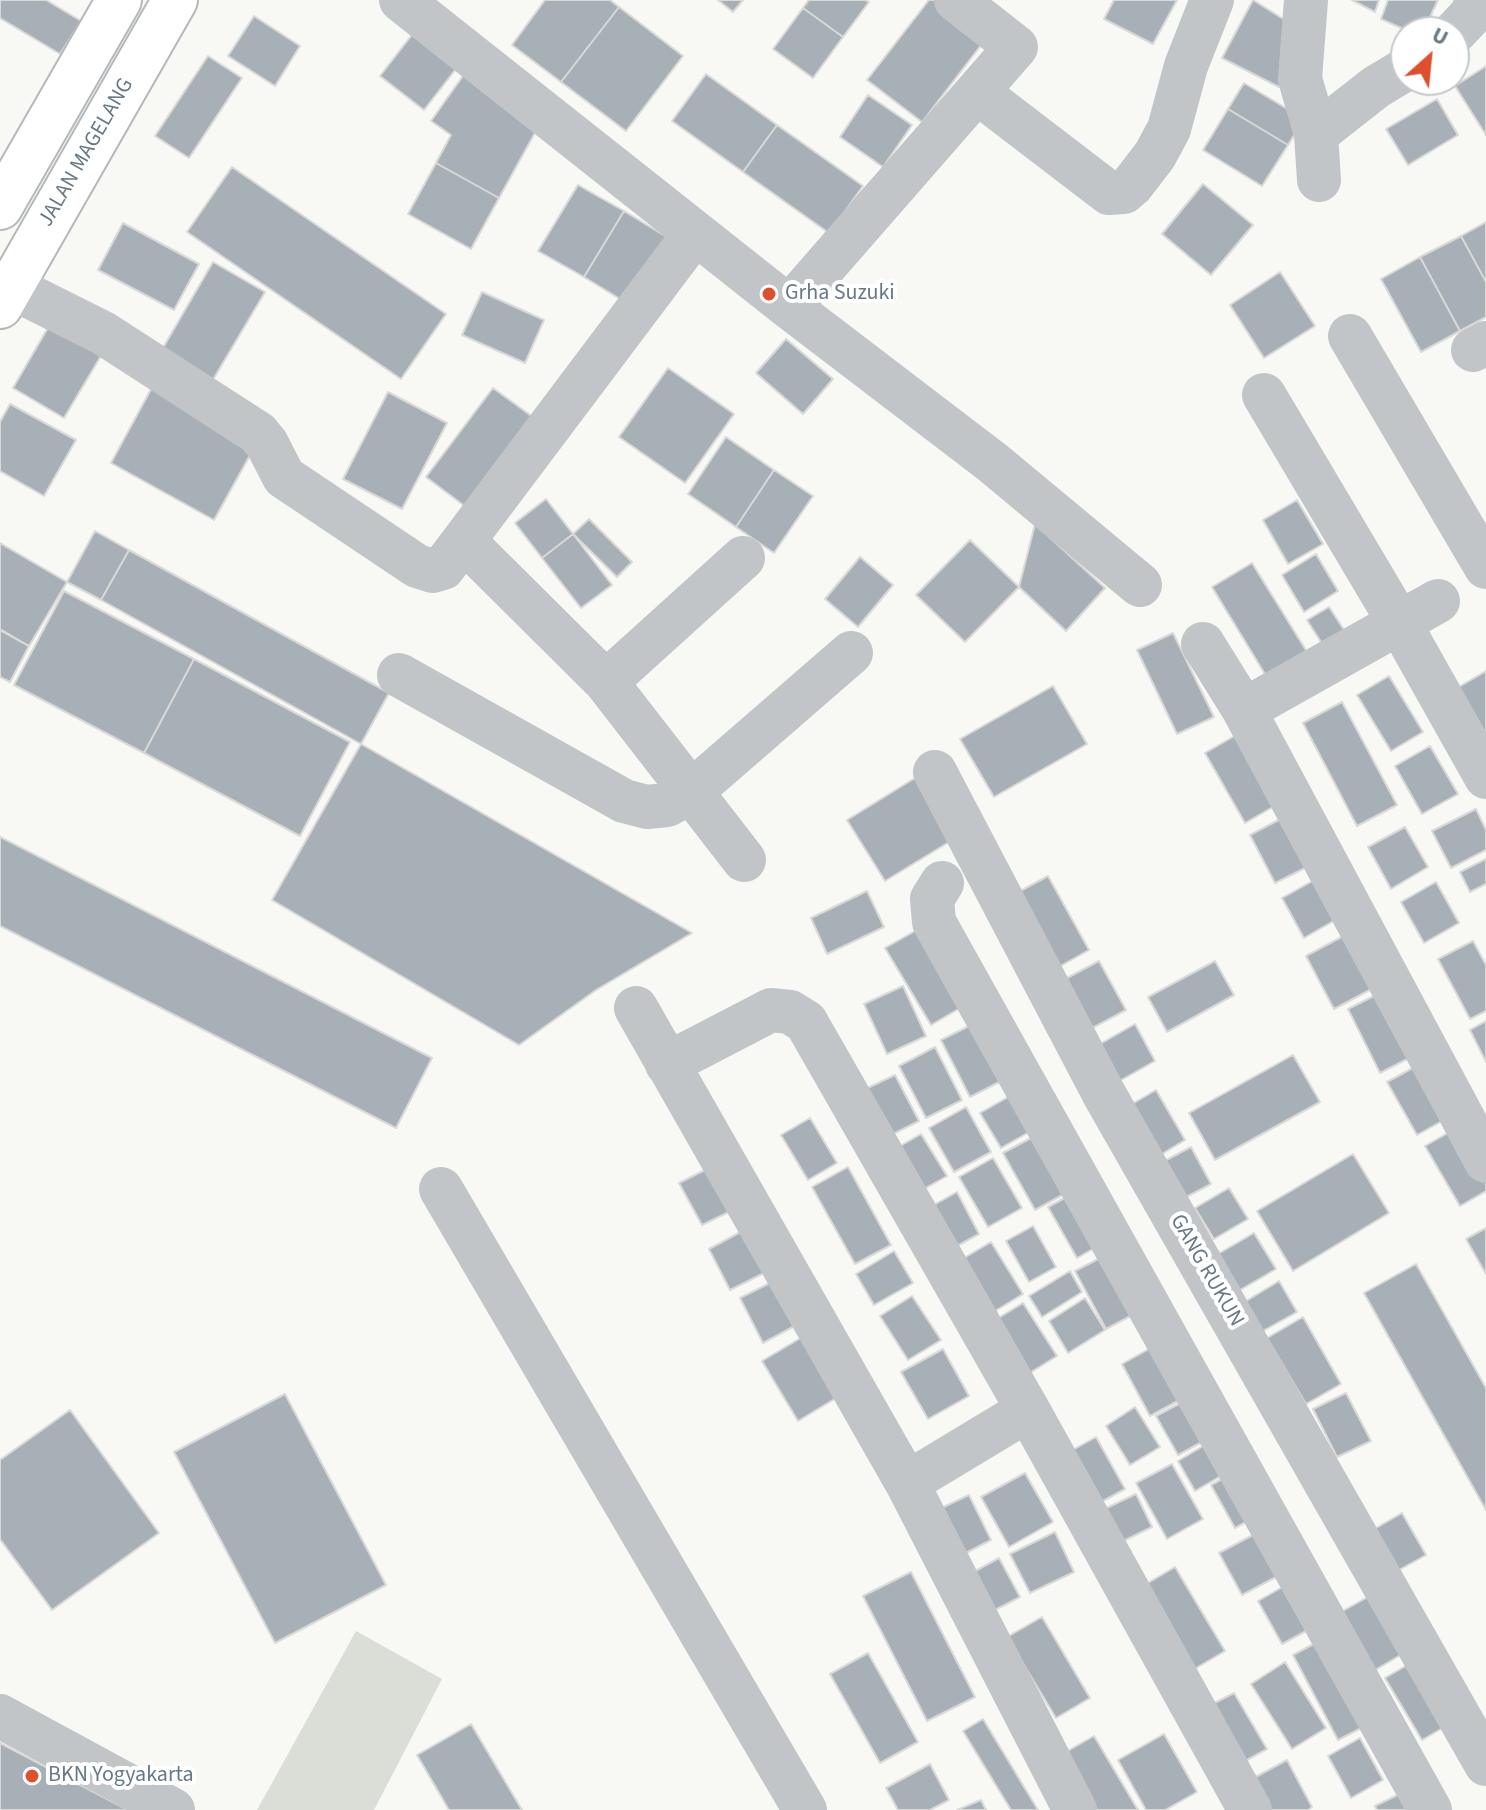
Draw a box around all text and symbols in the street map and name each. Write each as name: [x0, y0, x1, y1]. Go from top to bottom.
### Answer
north arrow: [1390, 16, 1470, 96]
text: U: [1426, 19, 1454, 54]
street label: JALAN MAGELANG: [34, 74, 140, 232]
place label: Grha Suzuki: [785, 281, 895, 307]
marker: Grha Suzuki: [760, 285, 778, 303]
street label: GANG RUKUN: [1163, 1210, 1249, 1332]
place label: BKN Yogyakarta: [48, 1763, 194, 1789]
marker: BKN Yogyakarta: [23, 1767, 41, 1785]

